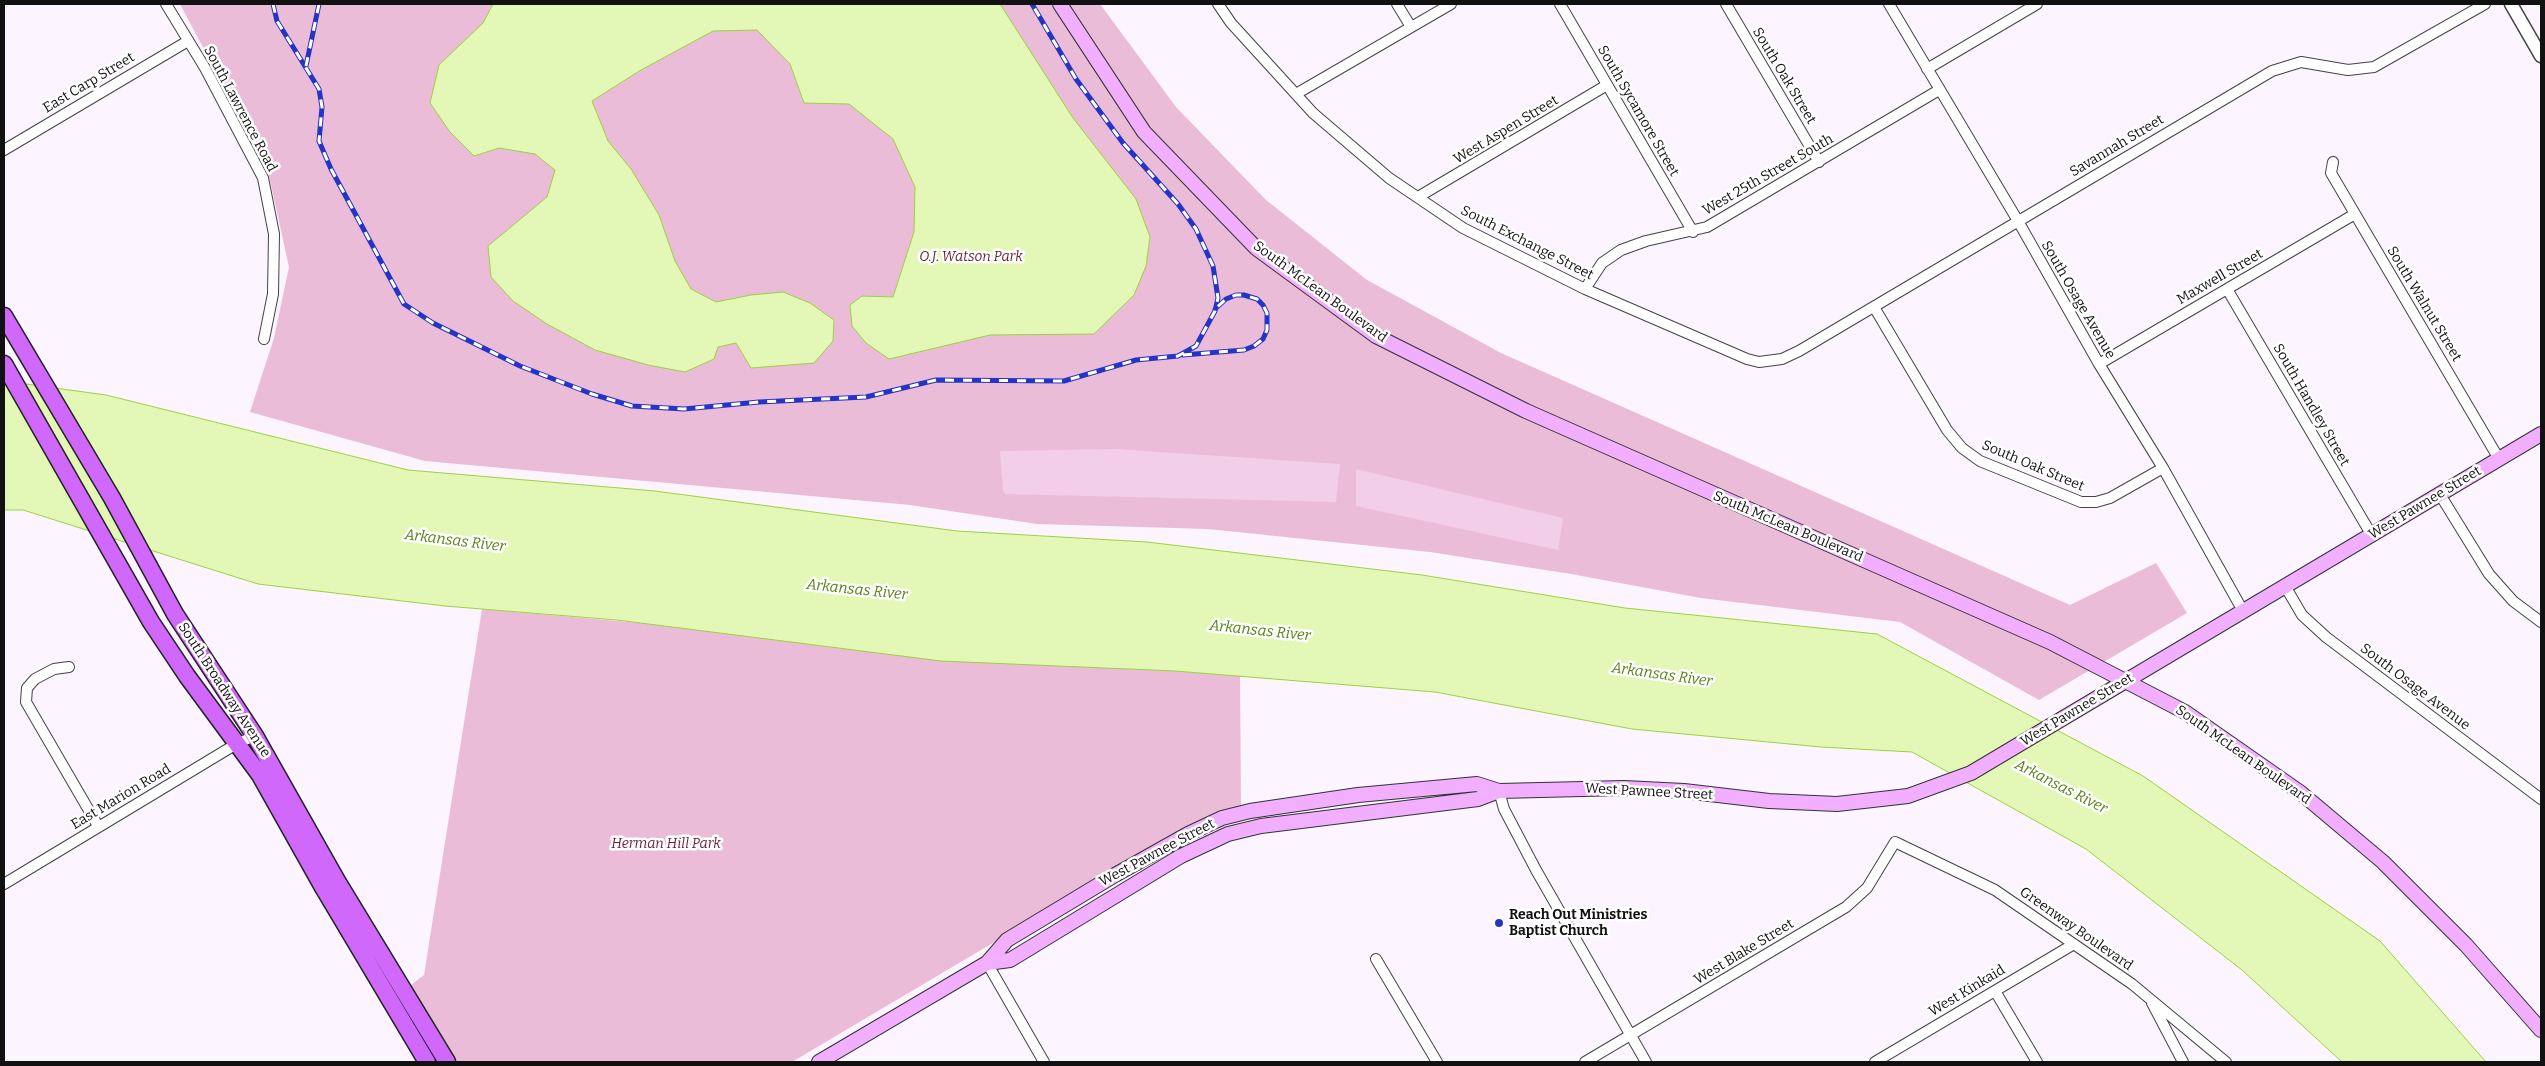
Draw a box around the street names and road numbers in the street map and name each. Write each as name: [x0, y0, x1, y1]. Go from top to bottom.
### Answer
street label: South Oak Street: [1749, 25, 1819, 127]
street label: South Lawrence Road: [200, 43, 280, 175]
street label: South Sycamore Street: [1594, 43, 1682, 179]
street label: East Carp Street: [40, 49, 138, 117]
street label: West Aspen Street: [1451, 92, 1561, 168]
street label: Savannah Street: [2067, 111, 2167, 181]
street label: West 25th Street South: [1700, 131, 1836, 219]
street label: South Exchange Street: [1458, 202, 1596, 284]
street label: South McLean Boulevard: [1250, 238, 1390, 346]
street label: South Osage Avenue: [2037, 238, 2119, 362]
street label: South Walnut Street: [2383, 243, 2465, 365]
street label: Maxwell Street: [2174, 246, 2266, 308]
street label: South Handley Street: [2269, 341, 2353, 469]
street label: South Oak Street: [1979, 437, 2087, 495]
street label: West Pawnee Street: [2366, 463, 2484, 543]
street label: South McLean Boulevard: [1710, 488, 1866, 566]
street label: South Broadway Avenue: [174, 619, 274, 761]
street label: South Osage Avenue: [2357, 640, 2473, 734]
street label: West Pawnee Street: [2018, 670, 2136, 750]
street label: South McLean Boulevard: [2172, 702, 2314, 808]
street label: East Marion Road: [68, 761, 174, 833]
street label: West Pawnee Street: [1584, 780, 1714, 804]
street label: West Pawnee Street: [1096, 815, 1218, 891]
street label: Greenway Boulevard: [2016, 884, 2136, 974]
street label: West Blake Street: [1691, 916, 1797, 988]
street label: West Kinkaid: [1926, 962, 2008, 1020]

